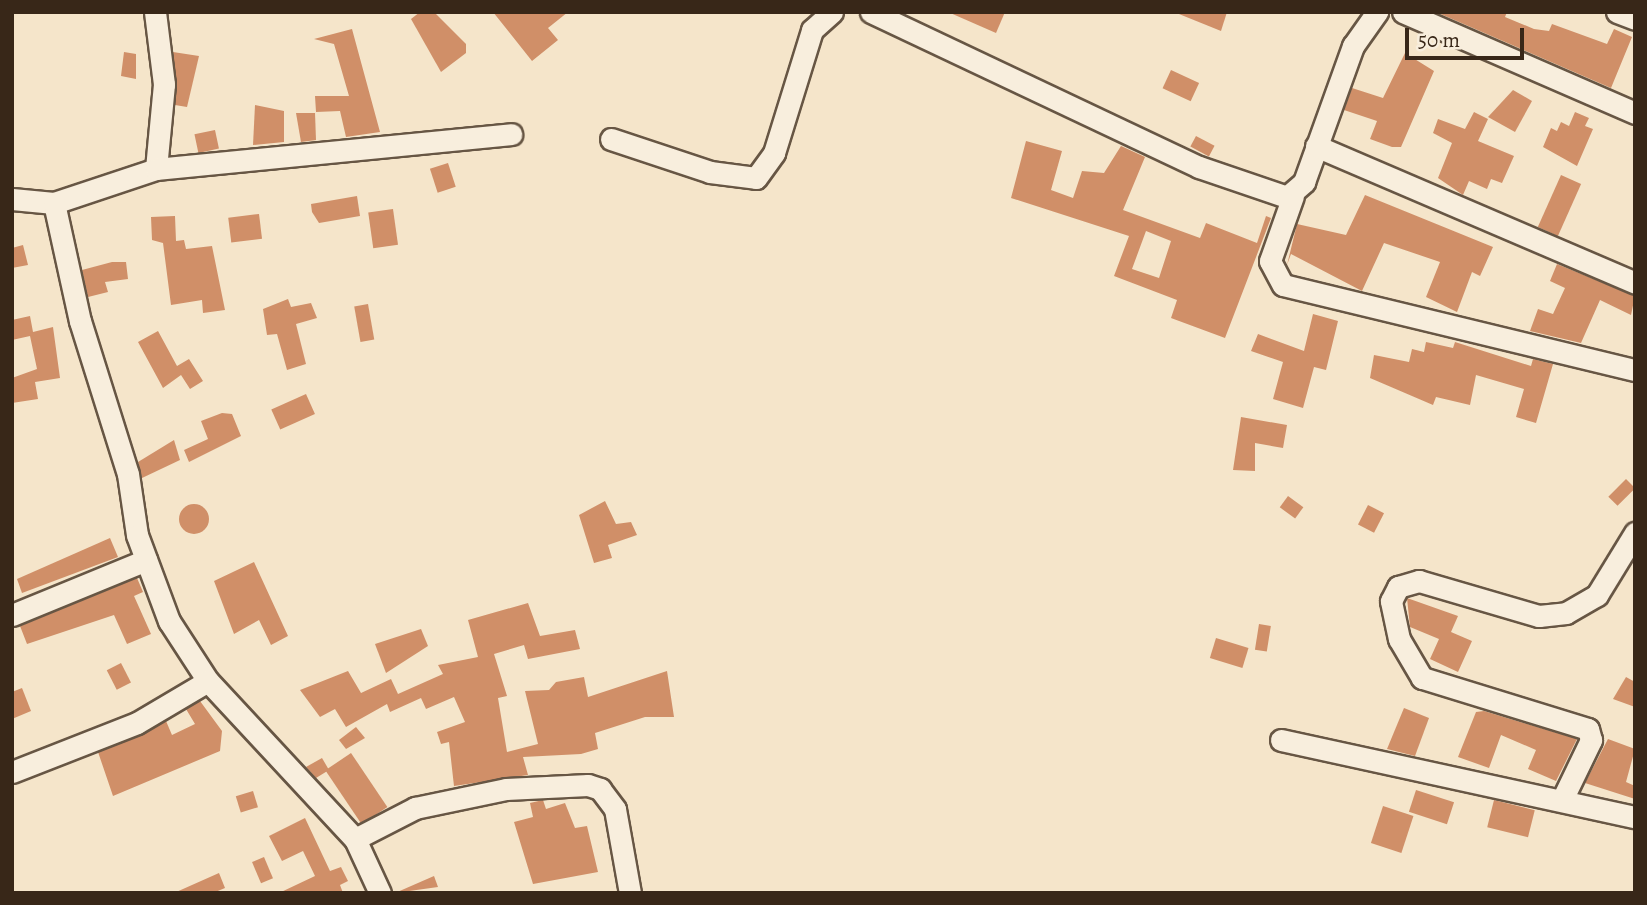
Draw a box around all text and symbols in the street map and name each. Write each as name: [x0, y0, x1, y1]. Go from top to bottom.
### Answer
scale bar: [1409, 14, 1528, 58]
text: 50 m: [1418, 26, 1460, 54]

